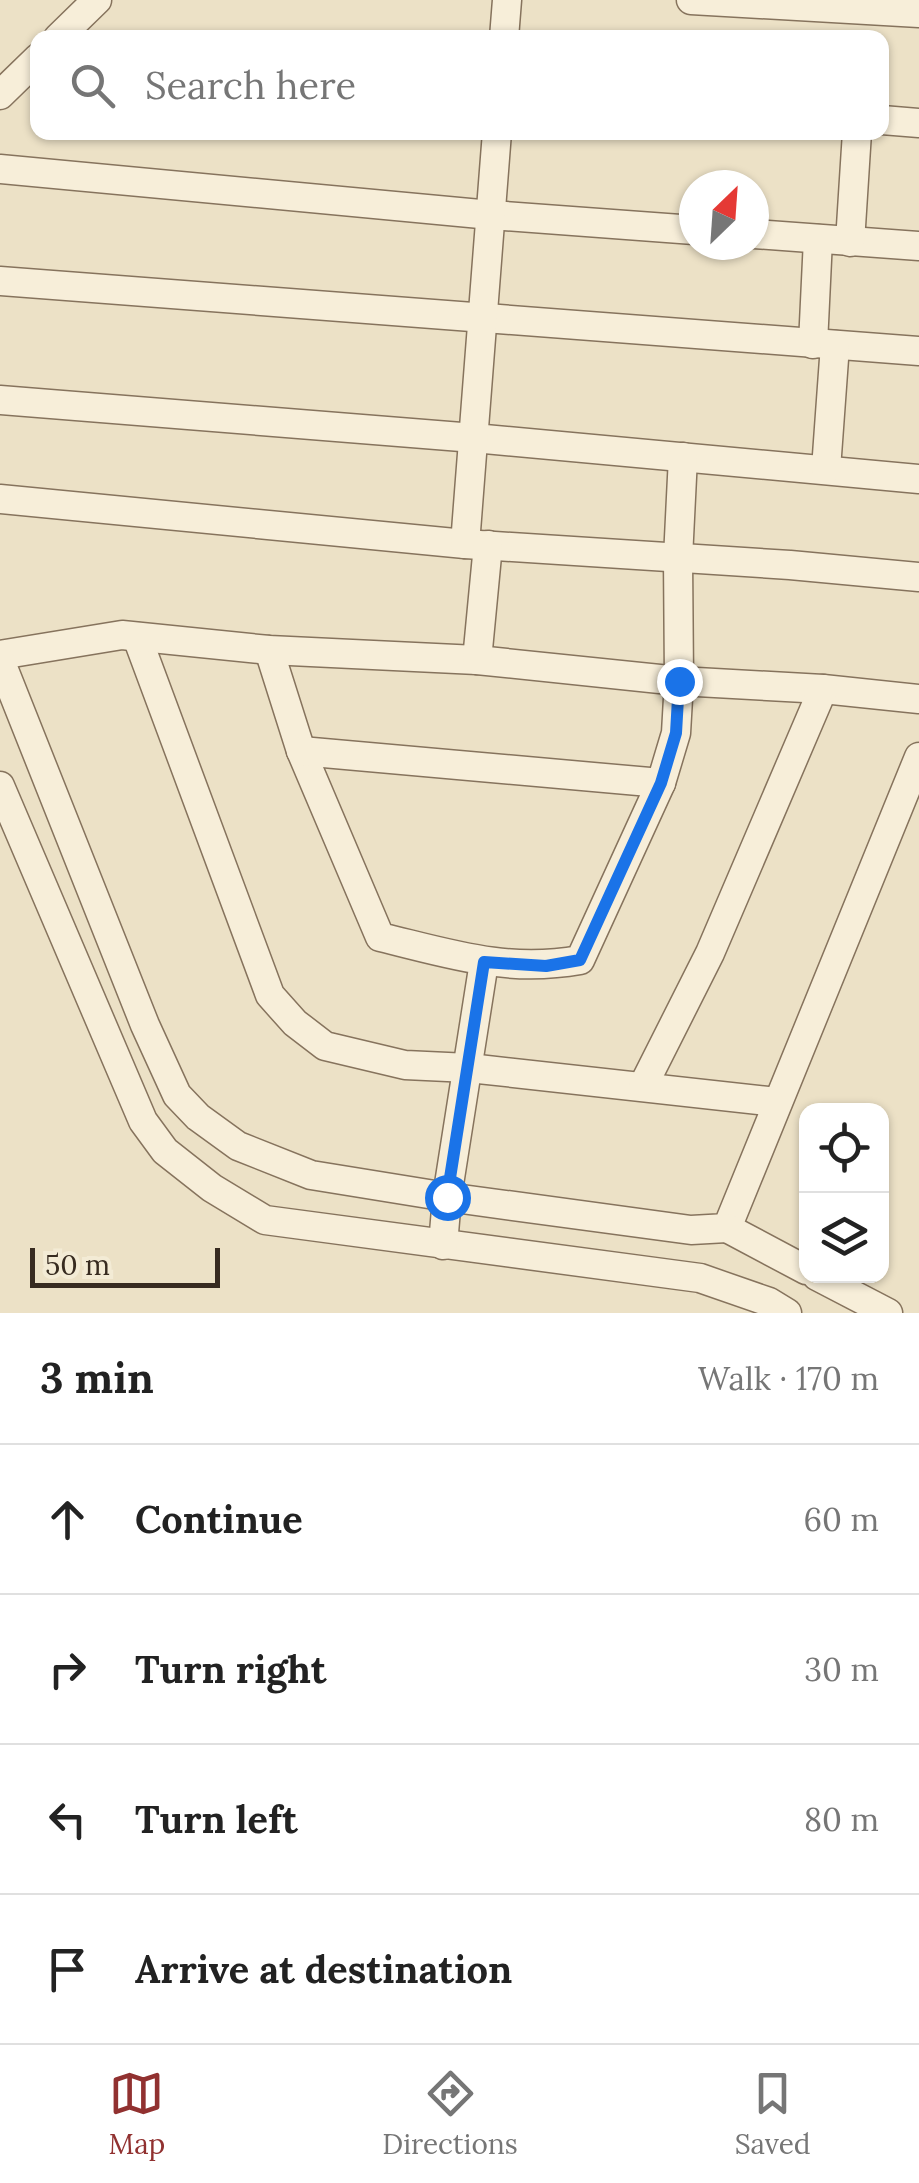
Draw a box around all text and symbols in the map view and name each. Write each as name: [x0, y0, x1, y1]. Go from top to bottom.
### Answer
search box: [30, 30, 889, 140]
icon: search: [65, 58, 120, 113]
text: Search here: [145, 61, 356, 109]
north arrow: [679, 170, 769, 260]
route end: [657, 659, 703, 705]
map controls: [799, 1103, 889, 1283]
button: locate: [799, 1103, 889, 1193]
route start: [425, 1175, 471, 1221]
button: layers: [799, 1193, 889, 1283]
scale bar: [30, 1243, 220, 1288]
text: 50 m: [45, 1247, 110, 1283]
text: 3 min: [40, 1351, 154, 1405]
text: Walk · 170 m: [698, 1358, 879, 1399]
icon: ahead: [40, 1492, 95, 1547]
text: Continue: [135, 1495, 303, 1543]
text: 60 m: [804, 1499, 879, 1540]
icon: right: [40, 1642, 95, 1697]
text: Turn right: [135, 1645, 326, 1693]
text: 30 m: [804, 1649, 879, 1690]
icon: left: [40, 1792, 95, 1847]
text: Turn left: [135, 1795, 298, 1843]
text: 80 m: [804, 1799, 879, 1840]
icon: arrive: [40, 1942, 95, 1997]
text: Arrive at destination: [135, 1945, 512, 1993]
tab: Map: [108, 2066, 165, 2162]
tab: Directions: [382, 2066, 518, 2162]
tab: Saved: [735, 2066, 811, 2162]

